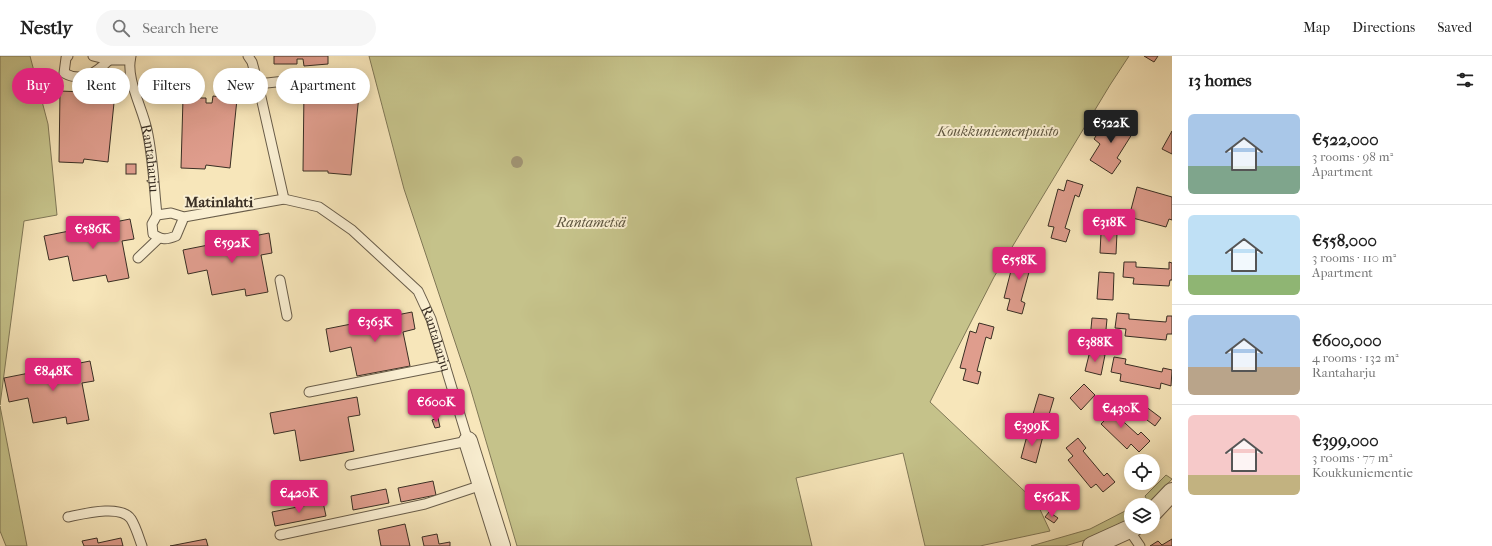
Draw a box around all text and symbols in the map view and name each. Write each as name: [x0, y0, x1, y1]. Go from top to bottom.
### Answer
search box: [96, 10, 376, 46]
text: Nestly: [20, 17, 72, 39]
icon: search: [110, 17, 132, 39]
text: Search here: [142, 19, 218, 37]
text: Map: [1303, 19, 1330, 36]
text: Directions: [1352, 19, 1415, 36]
text: Saved: [1437, 19, 1472, 36]
chip: Buy: [12, 68, 64, 104]
chip: Rent: [72, 68, 130, 104]
chip: Filters: [138, 68, 205, 104]
chip: New: [213, 68, 268, 104]
chip: Apartment: [276, 68, 370, 104]
icon: filters: [1454, 69, 1476, 91]
text: 13 homes: [1188, 70, 1251, 90]
pin: €522K: [1083, 110, 1139, 144]
text: €522K: [1093, 115, 1129, 130]
street label: Rantaharju: [137, 123, 163, 193]
park label: Koukkuniemenpuisto: [936, 123, 1059, 140]
text: €522,000: [1312, 129, 1379, 149]
icon: home: [1220, 130, 1268, 178]
text: 3 rooms · 98 m²: [1312, 149, 1393, 164]
text: Apartment: [1312, 164, 1373, 179]
district label: Matinlahti: [184, 193, 254, 211]
pin: €318K: [1081, 209, 1137, 243]
park label: Rantametsä: [555, 214, 626, 231]
text: €318K: [1092, 214, 1126, 229]
pin: €586K: [65, 216, 121, 250]
text: €586K: [75, 221, 111, 236]
pin: €592K: [204, 230, 260, 264]
text: €558,000: [1312, 230, 1377, 250]
icon: home: [1220, 231, 1268, 279]
text: €592K: [214, 235, 250, 250]
pin: €558K: [991, 247, 1047, 281]
text: 3 rooms · 110 m²: [1312, 250, 1396, 265]
text: €558K: [1002, 252, 1036, 267]
text: Apartment: [1312, 265, 1373, 280]
street label: Rantaharju: [417, 303, 455, 374]
pin: €363K: [347, 309, 403, 343]
text: €363K: [358, 314, 392, 329]
pin: €388K: [1067, 329, 1123, 363]
text: €600,000: [1312, 330, 1382, 350]
icon: home: [1220, 331, 1268, 379]
text: €388K: [1077, 334, 1113, 349]
text: 4 rooms · 132 m²: [1312, 350, 1399, 365]
pin: €848K: [25, 358, 81, 392]
text: €848K: [34, 363, 72, 378]
text: Rantaharju: [1312, 365, 1375, 380]
pin: €600K: [408, 389, 464, 423]
text: €600K: [417, 394, 455, 409]
pin: €430K: [1093, 395, 1149, 429]
text: €430K: [1102, 400, 1140, 415]
pin: €399K: [1004, 413, 1060, 447]
text: €399K: [1014, 418, 1050, 433]
text: €399,000: [1312, 430, 1379, 450]
icon: home: [1220, 431, 1268, 479]
text: 3 rooms · 77 m²: [1312, 450, 1392, 465]
map controls: [1124, 454, 1160, 534]
button: locate: [1124, 454, 1160, 490]
text: Koukkuniementie: [1312, 465, 1413, 480]
pin: €420K: [271, 480, 327, 514]
pin: €562K: [1024, 484, 1080, 518]
text: €420K: [280, 485, 318, 500]
text: €562K: [1034, 489, 1070, 504]
button: layers: [1124, 498, 1160, 534]

